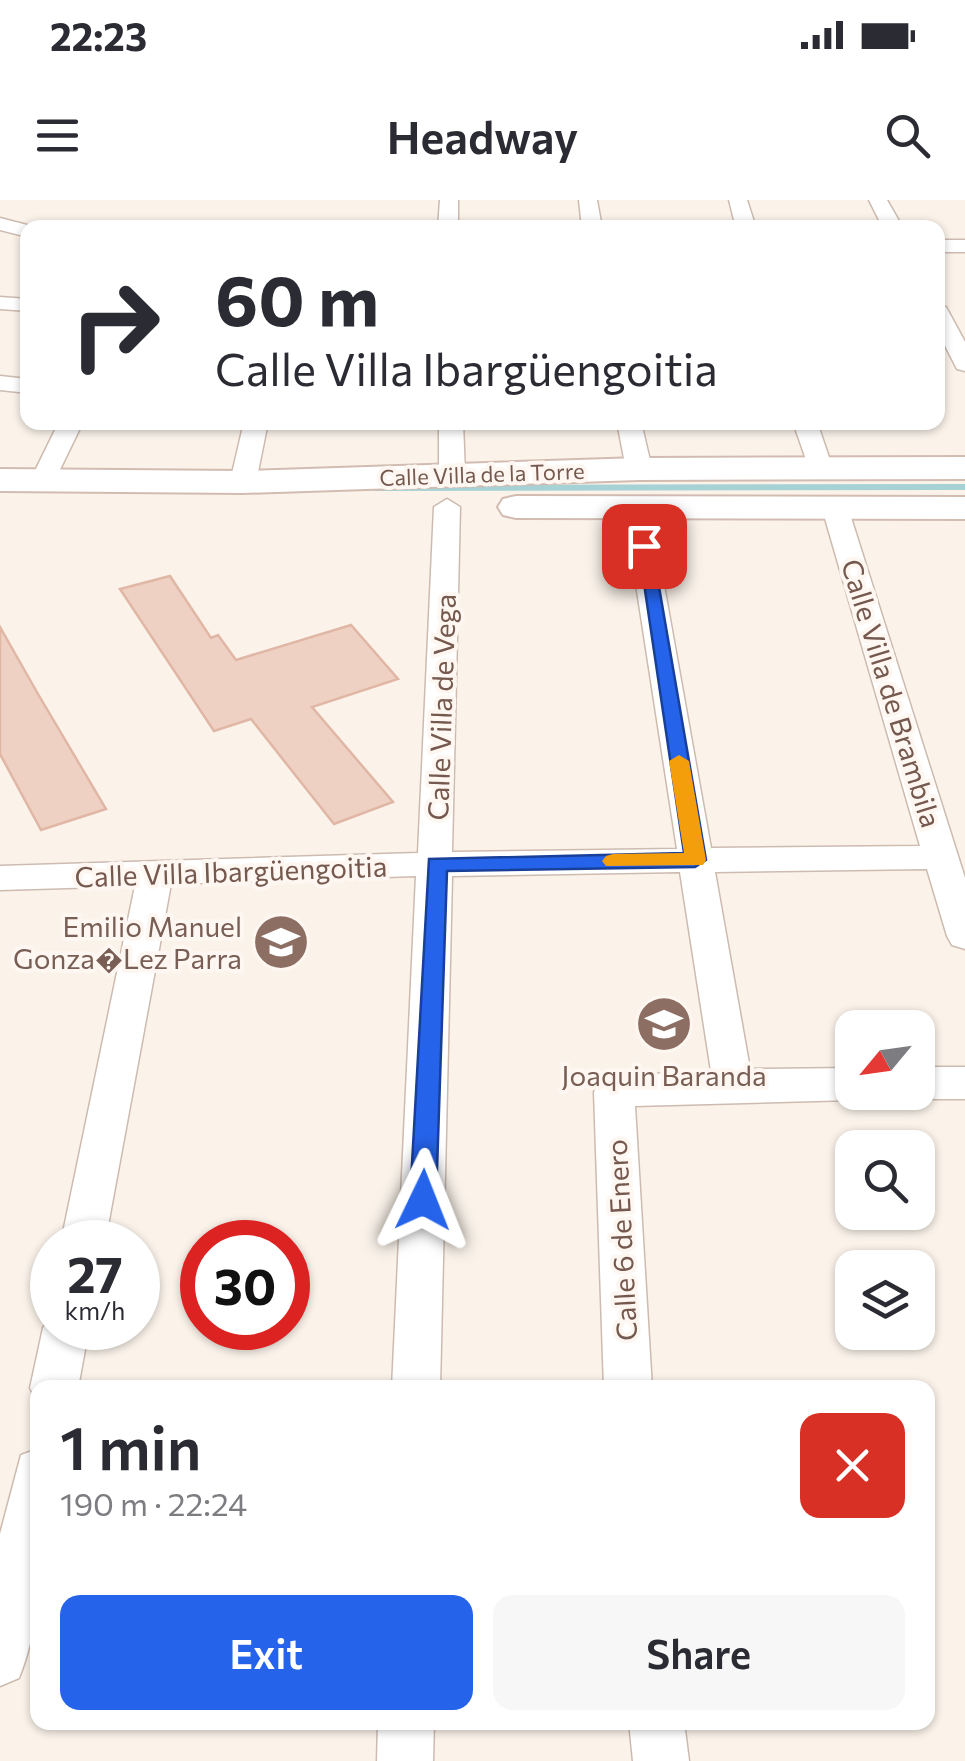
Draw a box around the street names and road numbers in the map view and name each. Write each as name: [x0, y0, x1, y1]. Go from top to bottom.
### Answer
street label: Calle Villa de la Torre: [379, 457, 585, 491]
street label: Calle Villa de Brambila: [835, 555, 949, 831]
street label: Calle Villa de Vega: [420, 593, 462, 821]
street label: Calle Villa Ibargüengoitia: [74, 849, 388, 893]
street label: Calle 6 de Enero: [599, 1138, 643, 1342]

